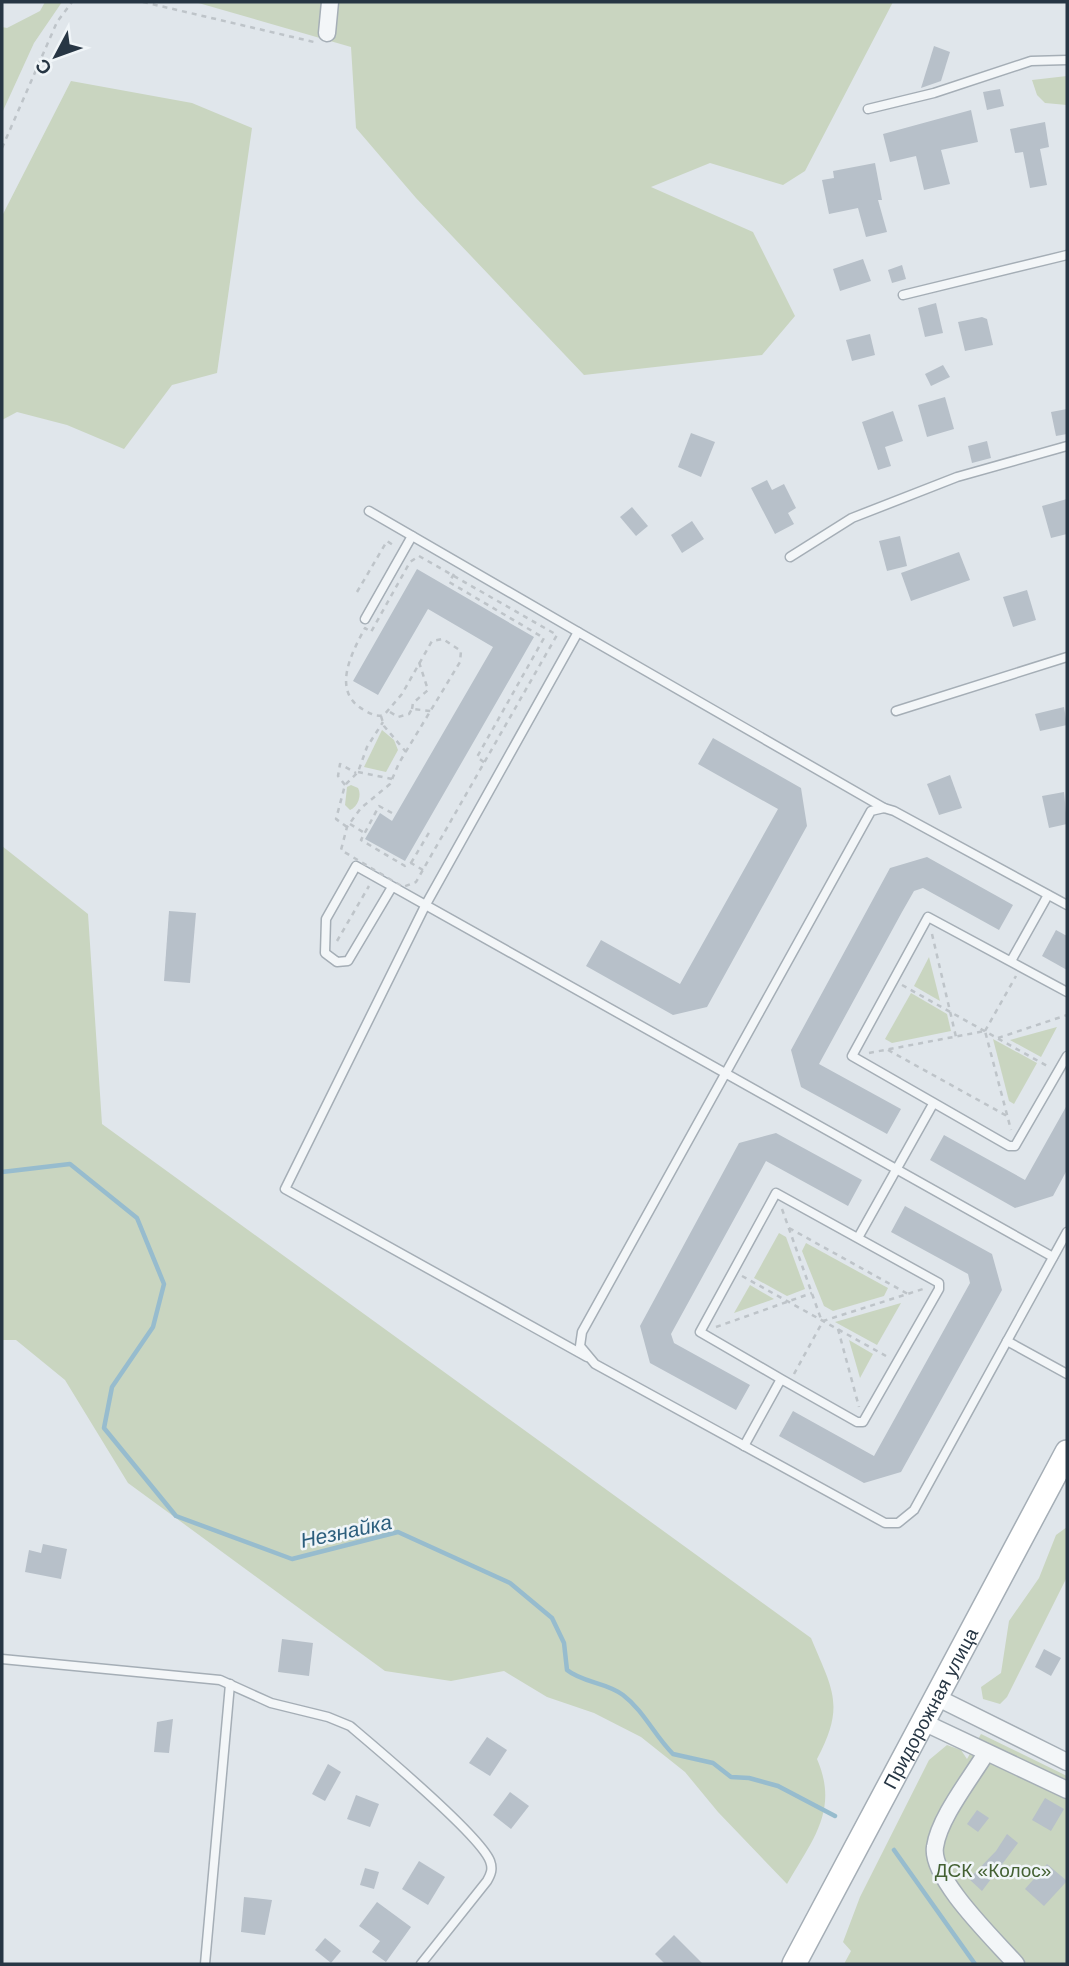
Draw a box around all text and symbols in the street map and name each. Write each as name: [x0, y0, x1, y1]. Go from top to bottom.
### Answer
north arrow: [21, 21, 91, 91]
text: С: [31, 55, 56, 79]
water label: Незнайка: [298, 1510, 394, 1552]
street label: Придорожная улица: [879, 1624, 982, 1792]
park label: ДСК «Колос»: [935, 1860, 1051, 1881]

